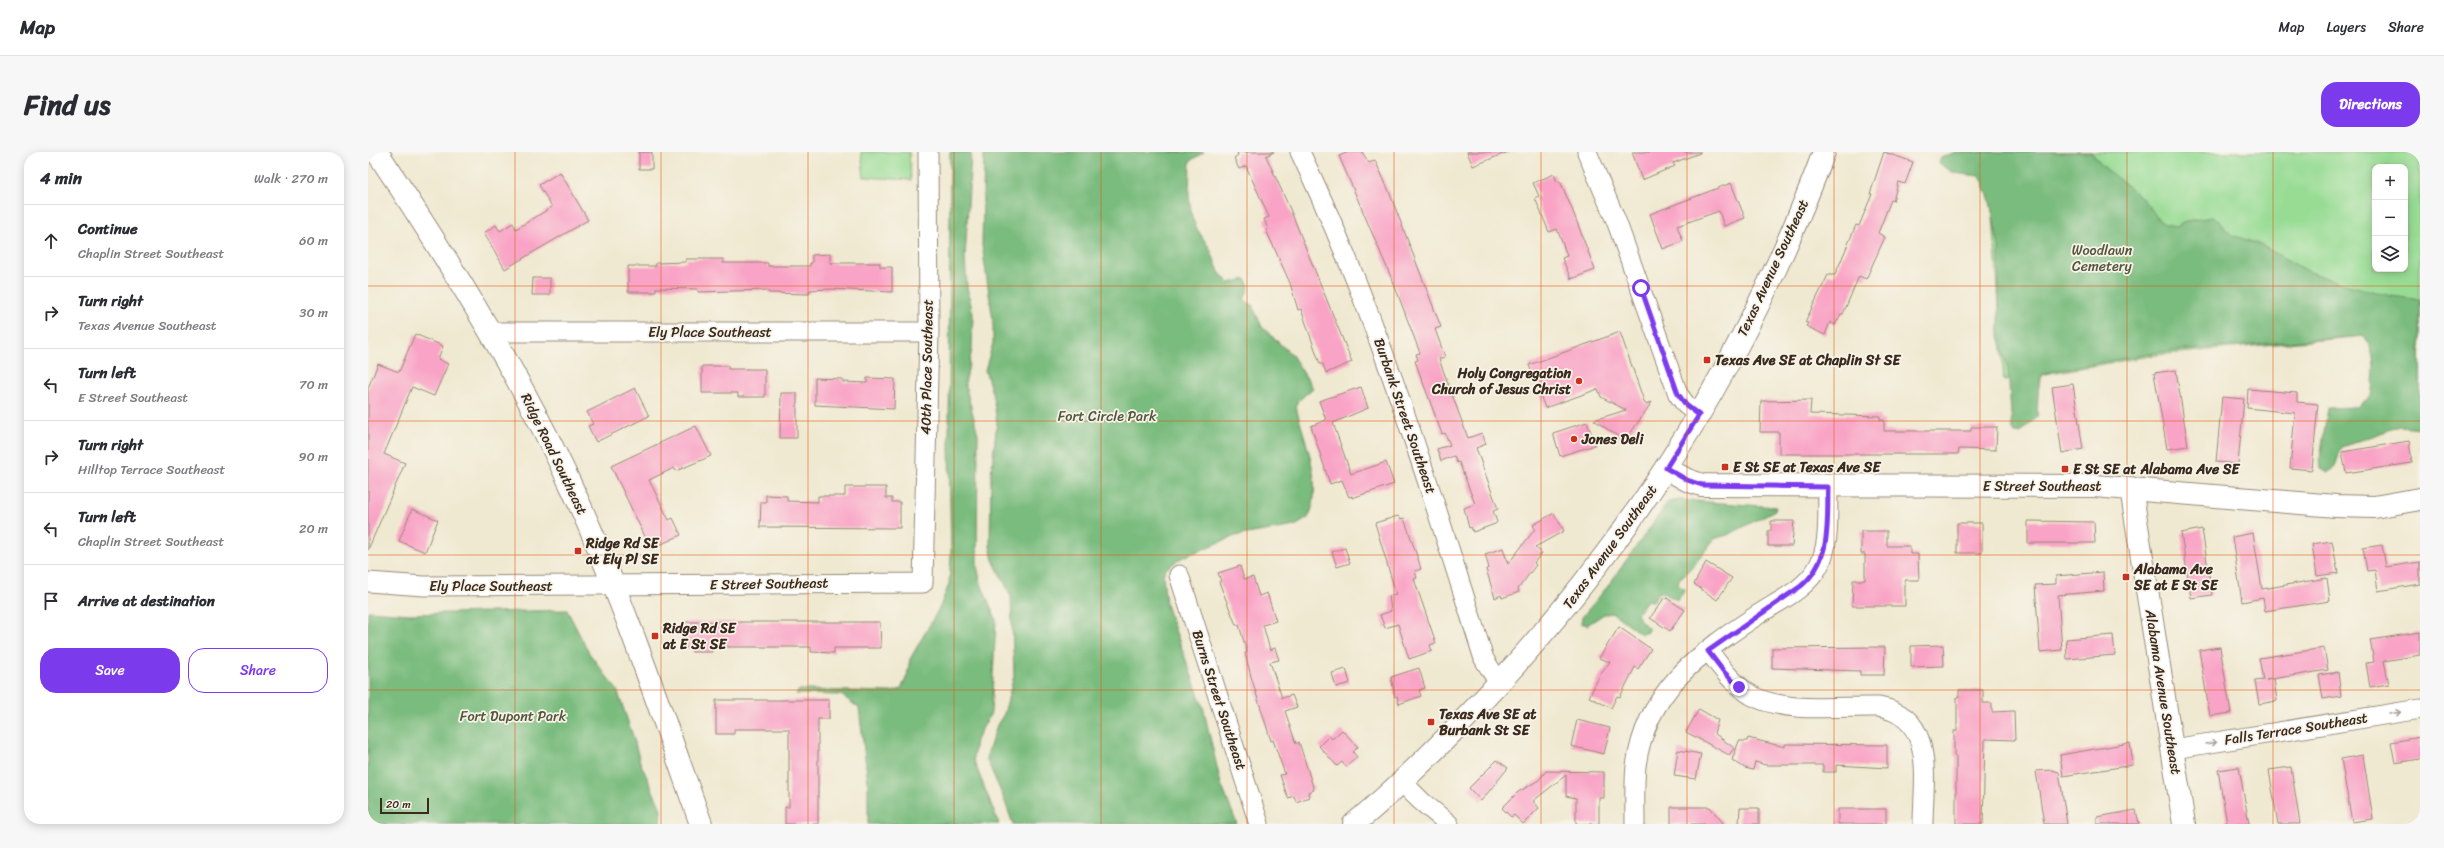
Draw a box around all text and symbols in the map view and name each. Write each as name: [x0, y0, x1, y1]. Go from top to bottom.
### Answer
text: Map: [20, 11, 55, 44]
text: Map: [2279, 15, 2304, 40]
text: Layers: [2326, 15, 2366, 40]
text: Share: [2388, 15, 2424, 40]
text: Find us: [24, 80, 111, 129]
button: Directions: [2321, 82, 2420, 127]
text: 4 min: [40, 163, 82, 193]
map controls: [2372, 164, 2408, 272]
button: +: [2372, 164, 2408, 200]
text: Walk · 270 m: [254, 167, 328, 190]
street label: Texas Avenue Southeast: [1730, 195, 1816, 341]
button: −: [2372, 200, 2408, 236]
text: Continue: [78, 216, 138, 242]
text: 60 m: [299, 229, 328, 252]
icon: ahead: [40, 230, 62, 252]
button: layers: [2372, 236, 2408, 272]
park label: Woodlawn Cemetery: [2072, 238, 2133, 279]
text: Chaplin Street Southeast: [78, 242, 224, 265]
route start: [1632, 279, 1650, 297]
text: Turn right: [78, 288, 143, 314]
street label: 40th Place Southeast: [913, 299, 941, 435]
text: 30 m: [299, 301, 328, 324]
icon: right: [40, 302, 62, 324]
text: Texas Avenue Southeast: [78, 314, 216, 337]
street label: Ely Place Southeast: [648, 320, 772, 345]
street label: Burbank Street Southeast: [1367, 335, 1443, 497]
place label: Texas Ave SE at Chaplin St SE: [1715, 348, 1901, 373]
marker: Texas Ave SE at Chaplin St SE: [1702, 355, 1712, 365]
text: Turn left: [78, 360, 136, 386]
place label: Holy Congregation Church of Jesus Christ: [1431, 361, 1572, 402]
text: 70 m: [299, 373, 328, 396]
icon: left: [40, 374, 62, 396]
marker: Holy Congregation Church of Jesus Christ: [1574, 376, 1584, 386]
text: E Street Southeast: [78, 386, 188, 409]
street label: Ridge Road Southeast: [514, 389, 594, 519]
park label: Fort Circle Park: [1058, 404, 1157, 429]
place label: Jones Deli: [1581, 427, 1645, 452]
text: Turn right: [78, 432, 143, 458]
marker: Jones Deli: [1569, 434, 1579, 444]
text: 90 m: [298, 445, 328, 468]
icon: right: [40, 446, 62, 468]
place label: E St SE at Texas Ave SE: [1733, 455, 1881, 480]
place label: E St SE at Alabama Ave SE: [2073, 457, 2241, 482]
text: Hilltop Terrace Southeast: [78, 458, 225, 481]
marker: E St SE at Texas Ave SE: [1720, 462, 1730, 472]
marker: E St SE at Alabama Ave SE: [2060, 464, 2070, 474]
street label: E Street Southeast: [1983, 474, 2101, 499]
street label: Texas Avenue Southeast: [1556, 479, 1664, 615]
text: Turn left: [78, 504, 136, 530]
text: 20 m: [299, 517, 328, 540]
icon: left: [40, 518, 62, 540]
text: Chaplin Street Southeast: [78, 530, 224, 553]
place label: Ridge Rd SE at Ely Pl SE: [585, 531, 660, 572]
marker: Ridge Rd SE at Ely Pl SE: [573, 546, 583, 556]
place label: Alabama Ave SE at E St SE: [2133, 557, 2219, 598]
street label: E Street Southeast: [710, 570, 828, 598]
marker: Alabama Ave SE at E St SE: [2121, 572, 2131, 582]
street label: Ely Place Southeast: [429, 574, 553, 599]
text: Arrive at destination: [78, 588, 215, 614]
icon: arrive: [40, 590, 62, 612]
street label: Alabama Avenue Southeast: [2137, 607, 2188, 776]
place label: Ridge Rd SE at E St SE: [662, 616, 737, 657]
street label: Burns Street Southeast: [1185, 627, 1253, 773]
marker: Ridge Rd SE at E St SE: [650, 631, 660, 641]
button: Save: [40, 648, 180, 693]
button: Share: [188, 648, 328, 693]
route end: [1730, 678, 1748, 696]
place label: Texas Ave SE at Burbank St SE: [1439, 702, 1537, 743]
park label: Fort Dupont Park: [460, 704, 567, 729]
street label: Falls Terrace Southeast: [2223, 705, 2369, 753]
one-way arrow: [2388, 709, 2401, 717]
marker: Texas Ave SE at Burbank St SE: [1426, 717, 1436, 727]
one-way arrow: [2204, 738, 2217, 746]
text: 20 m: [386, 795, 411, 814]
scale bar: [380, 796, 429, 815]

